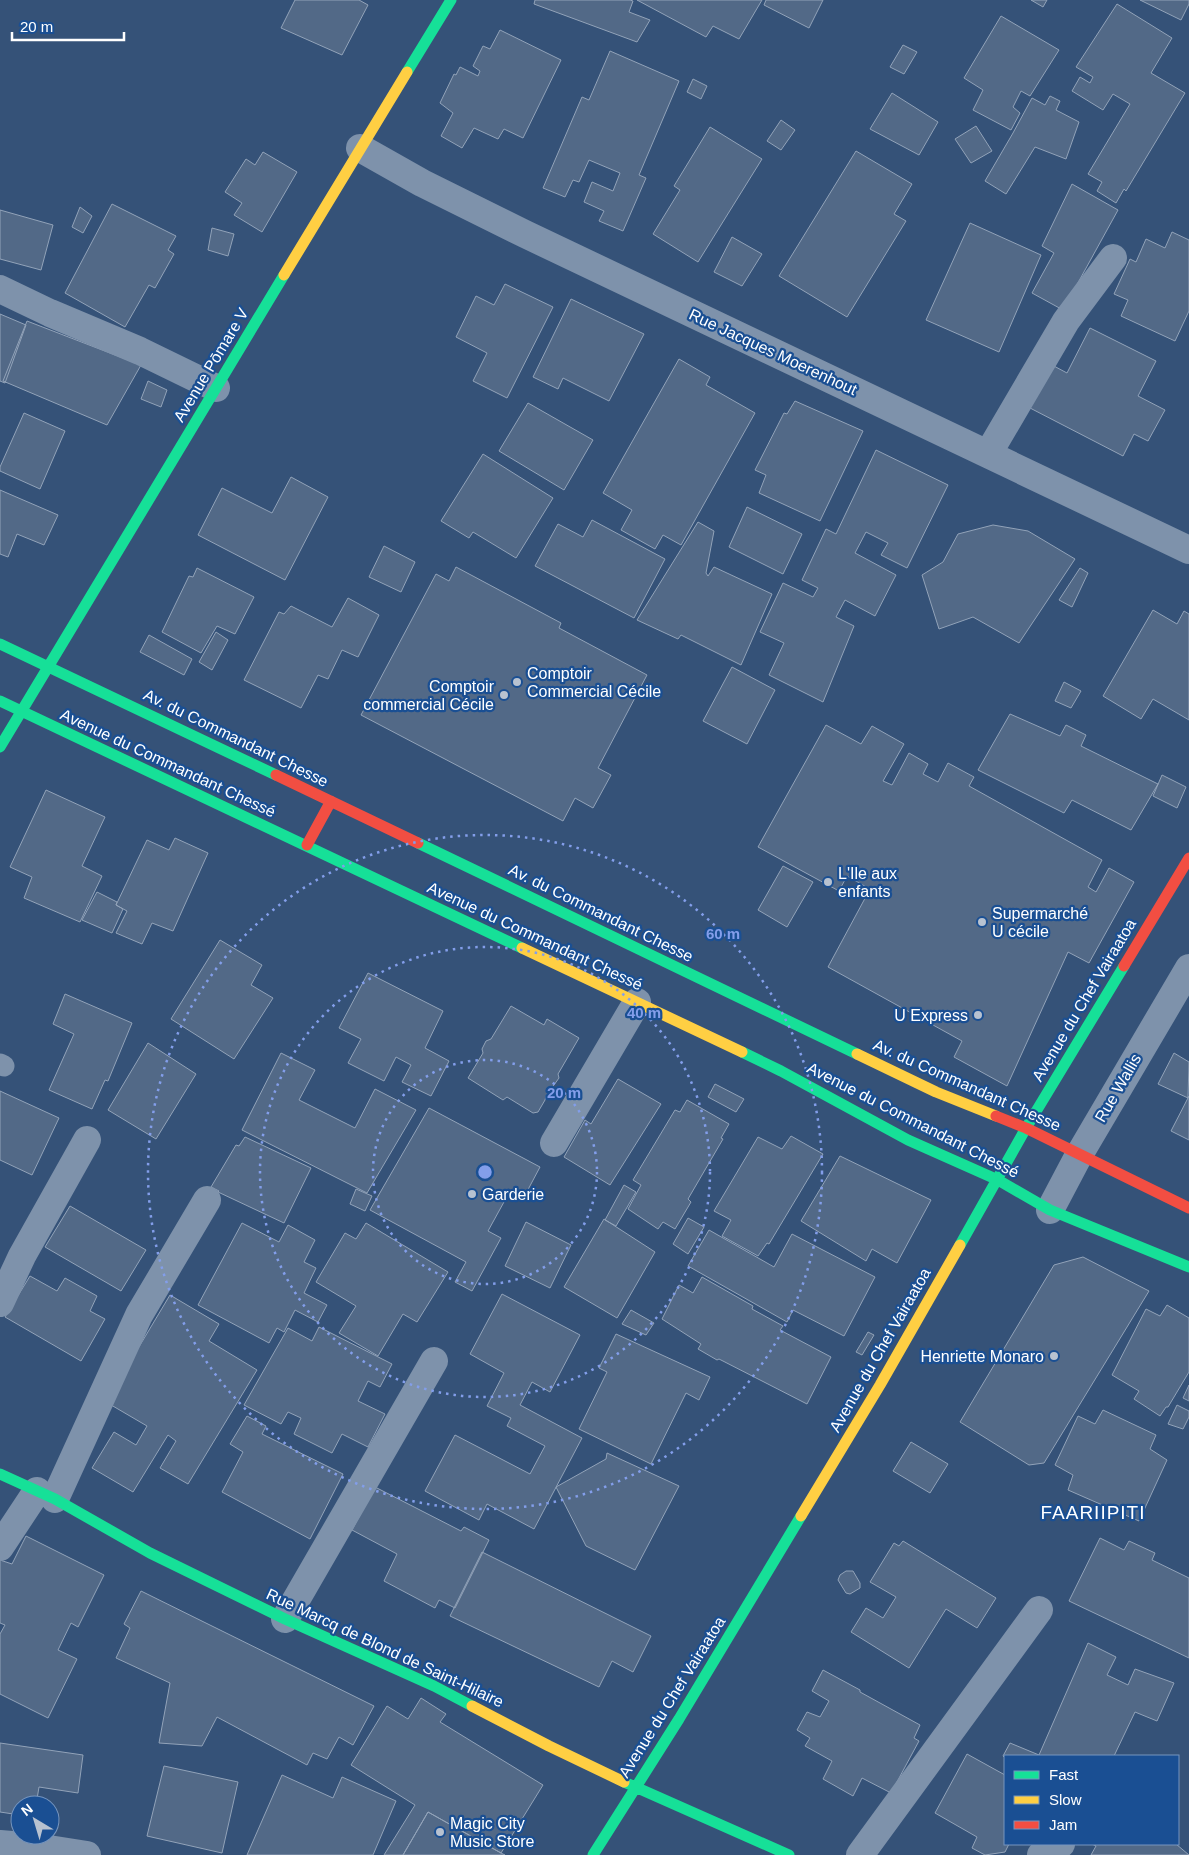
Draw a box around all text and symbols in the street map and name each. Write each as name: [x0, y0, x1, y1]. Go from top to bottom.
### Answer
scale bar: [12, 10, 125, 42]
text: 20 m: [20, 18, 53, 35]
street label: Avenue Pōmare V: [170, 305, 252, 425]
street label: Rue Jacques Moerenhout: [686, 306, 860, 399]
place label: Comptoir Commercial Cécile: [527, 665, 661, 700]
marker: Comptoir Commercial Cécile: [511, 676, 523, 688]
place label: Comptoir commercial Cécile: [363, 678, 495, 713]
street label: Av. du Commandant Chesse: [141, 686, 331, 790]
marker: Comptoir commercial Cécile: [498, 689, 510, 701]
street label: Avenue du Commandant Chessé: [58, 706, 278, 820]
street label: Av. du Commandant Chesse: [506, 861, 696, 965]
place label: L'Ile aux enfants: [838, 865, 897, 900]
marker: L'Ile aux enfants: [822, 876, 834, 888]
street label: Avenue du Commandant Chessé: [425, 879, 645, 993]
place label: Supermarché U cécile: [992, 905, 1088, 940]
marker: Supermarché U cécile: [976, 916, 988, 928]
street label: Avenue du Chef Vairaatoa: [1029, 916, 1139, 1084]
text: 60 m: [706, 925, 740, 942]
text: 40 m: [627, 1004, 661, 1021]
place label: U Express: [894, 1007, 968, 1024]
marker: U Express: [972, 1009, 984, 1021]
street label: Av. du Commandant Chesse: [871, 1036, 1063, 1134]
street label: Rue Wallis: [1092, 1051, 1144, 1125]
street label: Avenue du Commandant Chessé: [804, 1059, 1022, 1181]
text: 20 m: [547, 1084, 581, 1101]
centre of rings: [476, 1163, 494, 1181]
place label: Garderie: [482, 1186, 544, 1203]
marker: Garderie: [466, 1188, 478, 1200]
street label: Avenue du Chef Vairaatoa: [826, 1265, 934, 1435]
place label: Henriette Monaro: [920, 1348, 1044, 1365]
marker: Henriette Monaro: [1048, 1350, 1060, 1362]
district label: FAARIIPITI: [1040, 1502, 1146, 1523]
street label: Rue Marcq de Blond de Saint-Hilaire: [264, 1585, 506, 1711]
street label: Avenue du Chef Vairaatoa: [615, 1613, 729, 1780]
legend: [1004, 1755, 1179, 1845]
text: Fast: [1049, 1766, 1079, 1783]
text: Slow: [1049, 1791, 1082, 1808]
north arrow: [10, 1795, 60, 1845]
text: N: [18, 1800, 36, 1819]
place label: Magic City Music Store: [450, 1815, 535, 1850]
text: Jam: [1049, 1816, 1077, 1833]
marker: Magic City Music Store: [434, 1826, 446, 1838]

